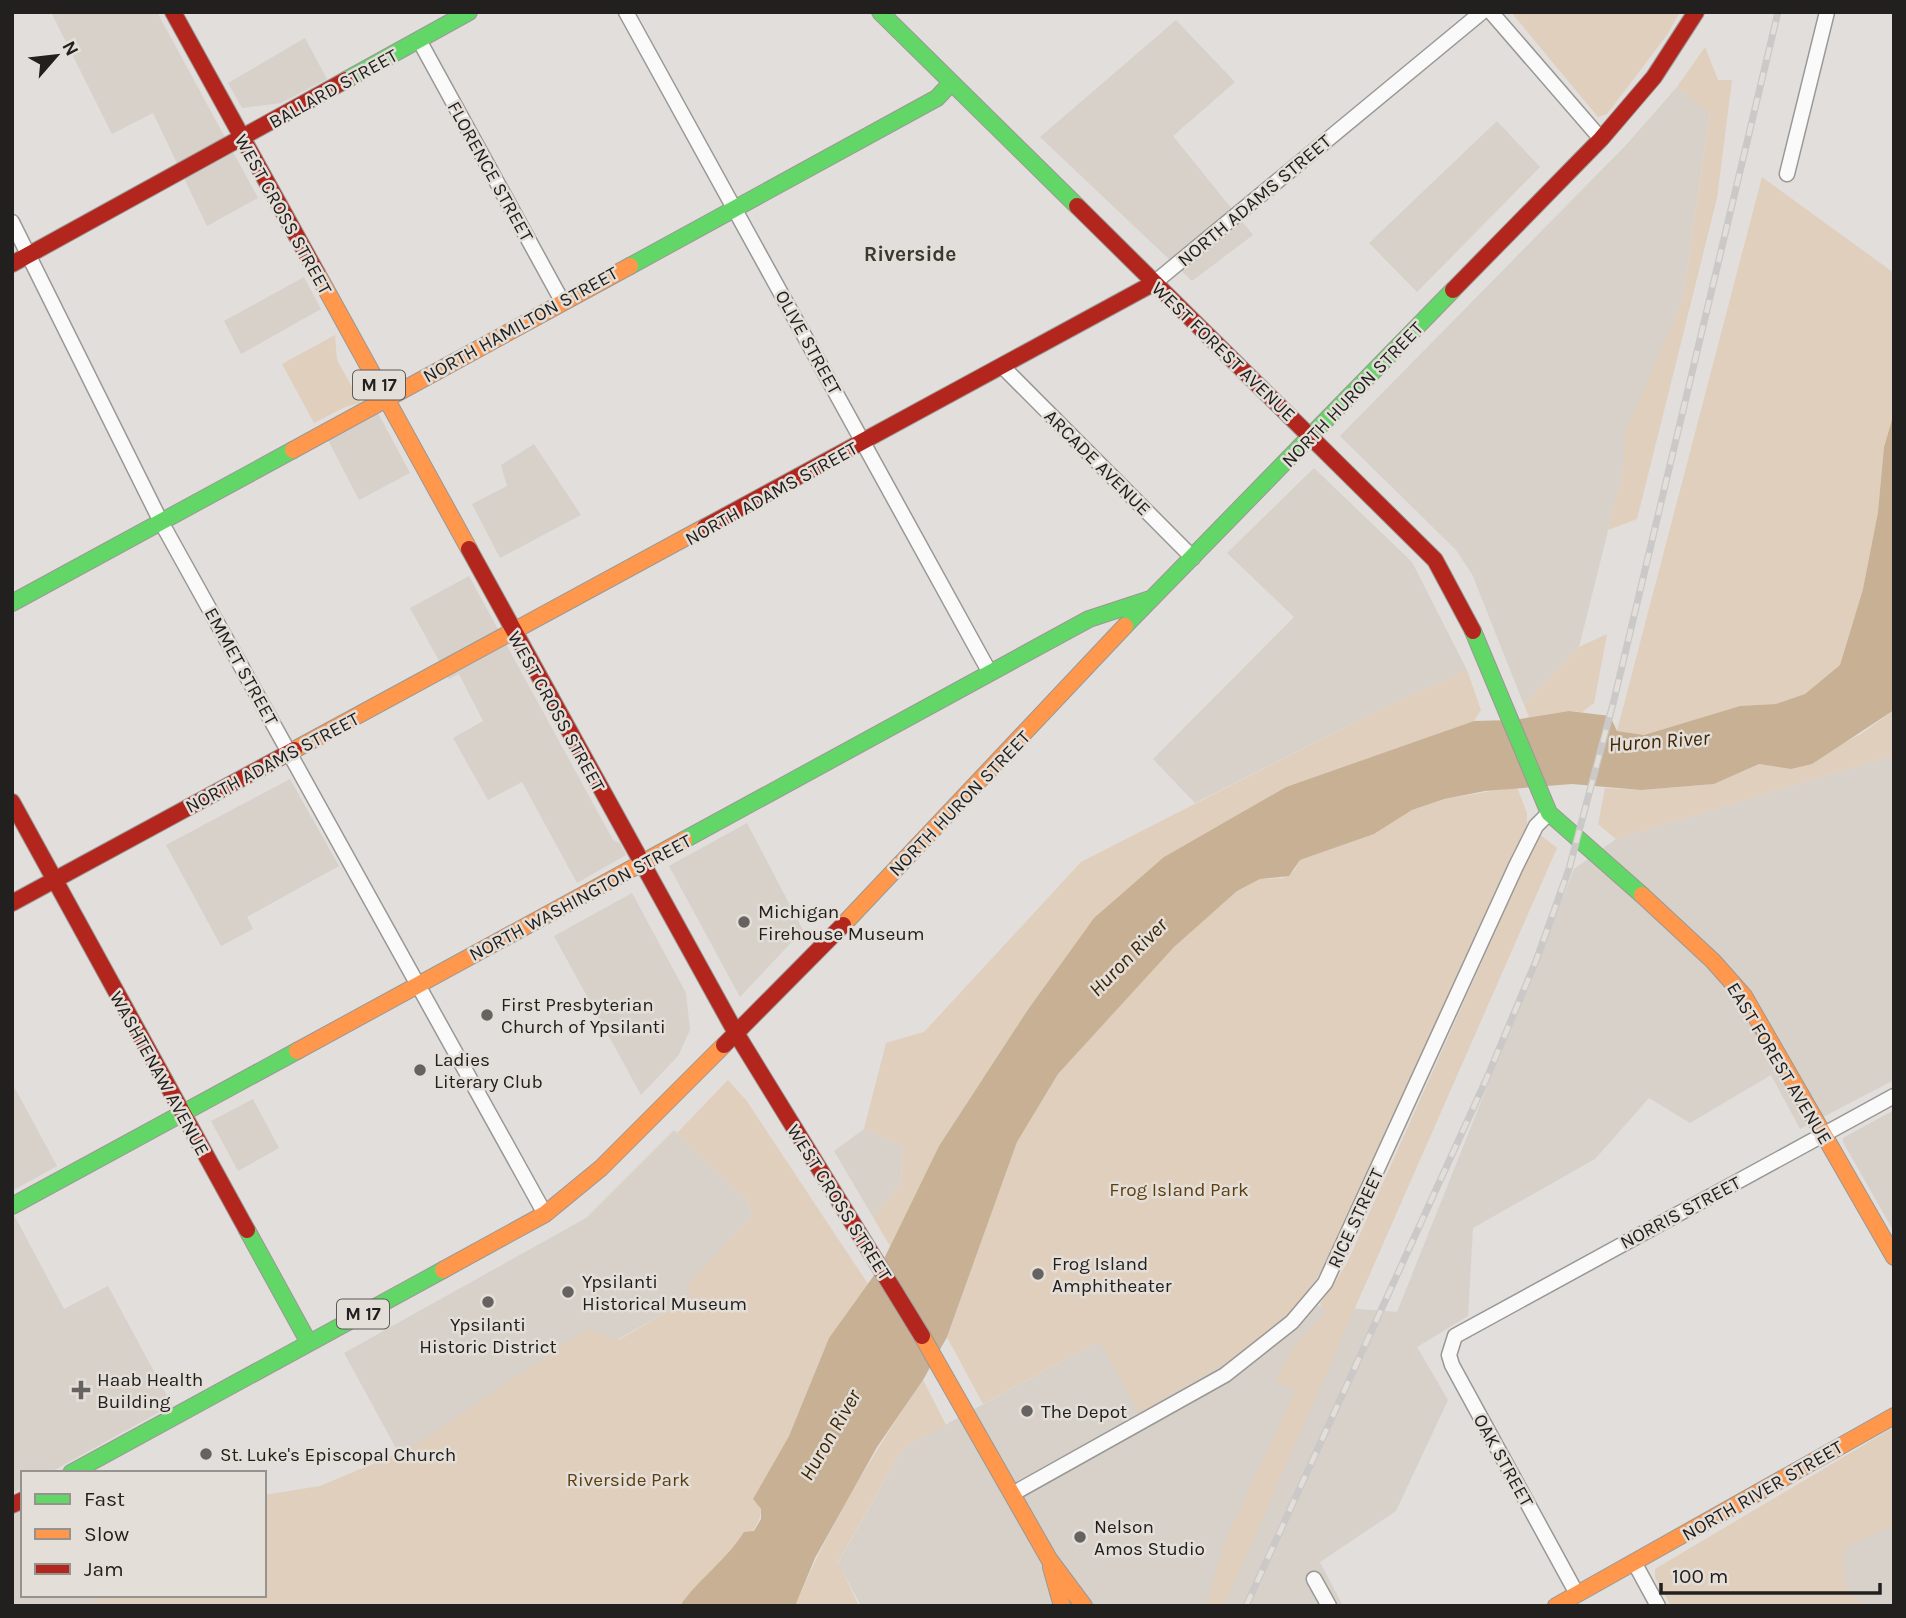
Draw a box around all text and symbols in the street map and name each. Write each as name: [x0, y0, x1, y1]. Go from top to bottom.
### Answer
north arrow: [21, 21, 91, 91]
text: N: [57, 37, 83, 60]
street label: BALLARD STREET: [265, 44, 402, 133]
street label: FLORENCE STREET: [443, 98, 538, 246]
street label: NORTH ADAMS STREET: [1173, 130, 1336, 271]
street label: WEST CROSS STREET: [230, 131, 337, 299]
district label: Riverside: [864, 242, 956, 266]
street label: NORTH HAMILTON STREET: [419, 262, 622, 388]
street label: WEST FOREST AVENUE: [1147, 277, 1300, 426]
street label: OLIVE STREET: [770, 286, 846, 399]
street label: NORTH HURON STREET: [1278, 317, 1428, 472]
road number: M 17: [353, 370, 405, 400]
street label: ARCADE AVENUE: [1040, 405, 1155, 520]
street label: NORTH ADAMS STREET: [681, 437, 862, 550]
street label: EMMET STREET: [200, 604, 283, 730]
street label: WEST CROSS STREET: [503, 628, 610, 796]
street label: NORTH ADAMS STREET: [182, 708, 364, 818]
water label: Huron River: [1608, 725, 1711, 757]
street label: NORTH HURON STREET: [885, 726, 1035, 881]
street label: NORTH WASHINGTON STREET: [466, 830, 696, 966]
place label: Michigan Firehouse Museum: [758, 901, 924, 945]
water label: Huron River: [1084, 912, 1173, 1001]
marker: Michigan Firehouse Museum: [736, 914, 752, 930]
street label: EAST FOREST AVENUE: [1722, 979, 1836, 1148]
street label: WASHTENAW AVENUE: [105, 988, 213, 1159]
place label: First Presbyterian Church of Ypsilanti: [501, 994, 666, 1038]
marker: First Presbyterian Church of Ypsilanti: [479, 1007, 495, 1023]
place label: Ladies Literary Club: [434, 1049, 543, 1093]
marker: Ladies Literary Club: [412, 1062, 428, 1078]
street label: WEST CROSS STREET: [782, 1121, 896, 1285]
street label: RICE STREET: [1323, 1165, 1389, 1272]
street label: NORRIS STREET: [1616, 1172, 1745, 1254]
park label: Frog Island Park: [1109, 1179, 1249, 1201]
place label: Frog Island Amphitheater: [1052, 1253, 1172, 1297]
marker: Frog Island Amphitheater: [1030, 1266, 1046, 1282]
place label: Ypsilanti Historical Museum: [582, 1271, 747, 1315]
marker: Ypsilanti Historical Museum: [560, 1284, 576, 1300]
marker: Ypsilanti Historic District: [480, 1294, 496, 1310]
road number: M 17: [337, 1300, 389, 1329]
place label: Ypsilanti Historic District: [419, 1314, 557, 1358]
place label: Haab Health Building: [97, 1369, 203, 1413]
marker: Haab Health Building: [71, 1380, 91, 1400]
water label: Huron River: [794, 1385, 866, 1485]
place label: The Depot: [1041, 1401, 1127, 1423]
marker: The Depot: [1019, 1403, 1035, 1419]
street label: OAK STREET: [1469, 1410, 1538, 1511]
street label: NORTH RIVER STREET: [1678, 1436, 1847, 1546]
place label: St. Luke's Episcopal Church: [220, 1444, 456, 1466]
marker: St. Luke's Episcopal Church: [198, 1446, 214, 1462]
park label: Riverside Park: [566, 1469, 690, 1491]
legend: [21, 1471, 266, 1597]
text: Fast: [84, 1487, 125, 1511]
place label: Nelson Amos Studio: [1094, 1516, 1205, 1560]
text: Slow: [84, 1522, 129, 1546]
marker: Nelson Amos Studio: [1072, 1529, 1088, 1545]
scale bar: [1661, 1552, 1880, 1596]
text: Jam: [84, 1557, 124, 1581]
text: 100 m: [1672, 1564, 1729, 1588]

